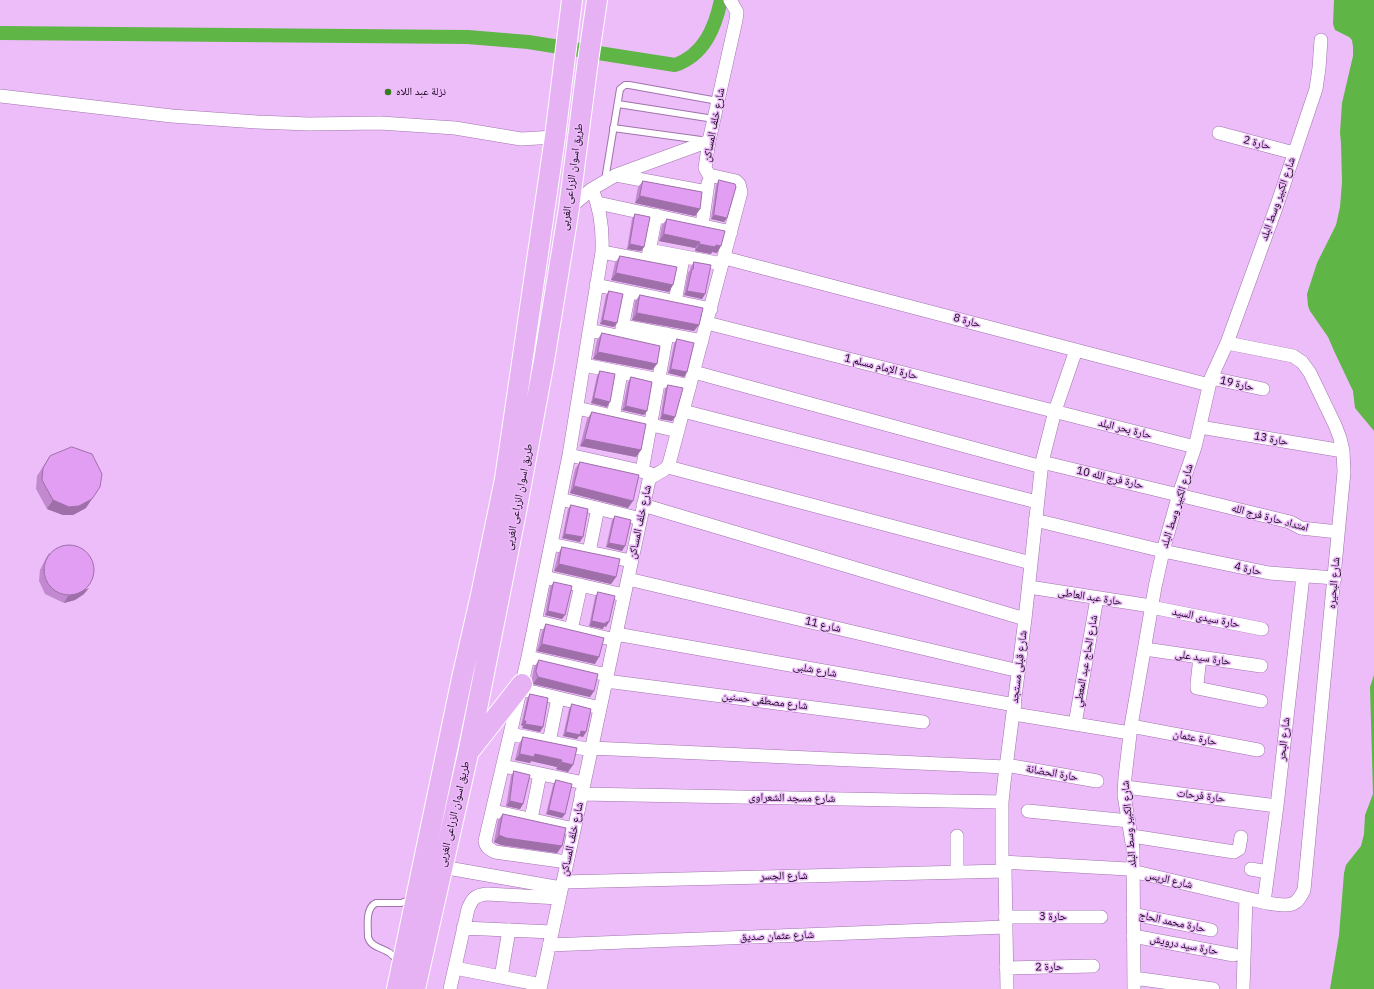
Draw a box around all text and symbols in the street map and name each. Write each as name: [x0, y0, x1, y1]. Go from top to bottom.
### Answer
place label: نزلة عبد اللاه: [396, 85, 446, 99]
marker: نزلة عبد اللاه: [383, 87, 393, 97]
street label: شارع خلف المساكن: [700, 87, 728, 163]
street label: طريق اسوان الزراعى الغربى: [558, 122, 586, 232]
street label: حارة 2: [1242, 133, 1272, 153]
street label: شارع الكبير وسط البلد: [1258, 156, 1298, 242]
street label: حارة 8: [952, 311, 982, 331]
street label: حارة الإمام مسلم 1: [843, 351, 919, 383]
street label: حارة 19: [1219, 374, 1255, 394]
street label: حارة بحر البلد: [1097, 416, 1153, 442]
street label: حارة 13: [1253, 430, 1289, 448]
street label: طريق اسوان الزراعى الغربى: [502, 443, 536, 551]
street label: شارع الكبير وسط البلد: [1158, 462, 1196, 550]
street label: حارة فرج الله 10: [1075, 464, 1145, 492]
street label: شارع خلف المساكن: [626, 484, 654, 560]
street label: امتداد حارة فرج الله: [1230, 501, 1310, 535]
street label: شارع البحيره: [1325, 557, 1343, 609]
street label: حارة 4: [1233, 560, 1263, 578]
street label: حارة عبد العاطى: [1057, 585, 1123, 609]
street label: حارة سيدى السيد: [1171, 605, 1241, 631]
street label: شارع 11: [804, 614, 842, 636]
street label: شارع الحاج عبد المعطي: [1071, 614, 1101, 708]
street label: شارع قبلى مستجد: [1008, 630, 1030, 704]
street label: حارة سيد على: [1174, 648, 1232, 668]
street label: شارع شلبى: [792, 660, 838, 680]
street label: شارع مصطفى حسنين: [721, 689, 809, 713]
street label: شارع البحر: [1275, 717, 1293, 761]
street label: حارة عثمان: [1172, 727, 1218, 749]
street label: طريق اسوان الزراعى الغربى: [435, 760, 473, 868]
street label: حارة الحضانة: [1025, 762, 1079, 784]
street label: شارع الكبير وسط البلد: [1119, 780, 1139, 868]
street label: حارة فرحات: [1176, 786, 1226, 806]
street label: شارع مسجد الشعراوى: [749, 791, 835, 805]
street label: شارع خلف المساكن: [558, 801, 586, 877]
street label: شارع الريس: [1144, 868, 1194, 892]
street label: شارع الجسر: [760, 869, 808, 883]
street label: حارة محمد الحاج: [1137, 908, 1207, 936]
street label: حارة 3: [1039, 910, 1067, 924]
street label: شارع عثمان صديق: [740, 928, 814, 944]
street label: حارة سيد درويش: [1149, 932, 1219, 958]
street label: حارة 2: [1035, 960, 1063, 974]

